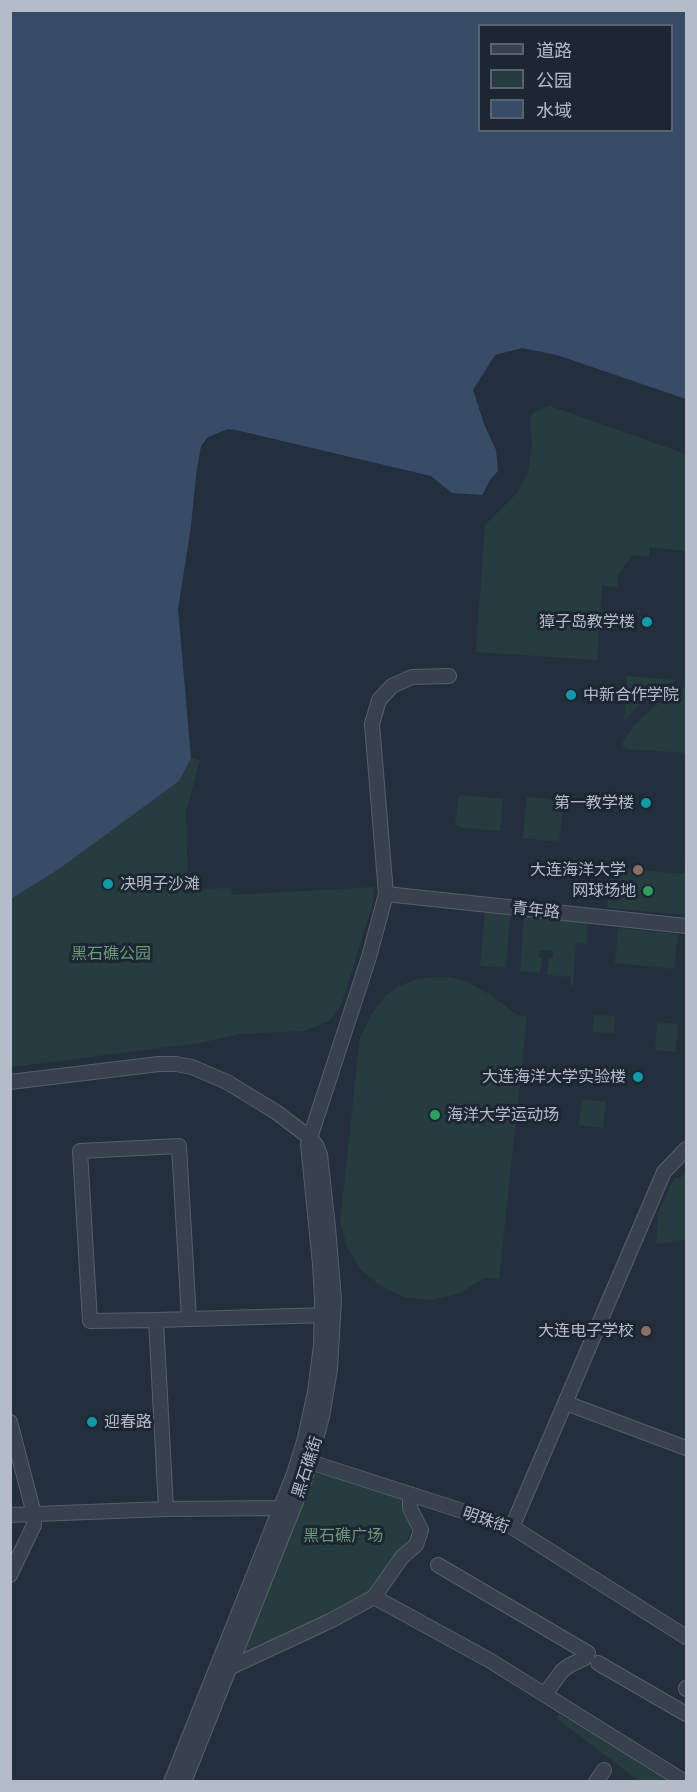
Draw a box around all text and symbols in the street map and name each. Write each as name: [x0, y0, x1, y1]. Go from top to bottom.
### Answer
legend: [478, 24, 673, 132]
text: 道路: [536, 39, 572, 61]
text: 公园: [536, 69, 572, 91]
text: 水域: [536, 99, 572, 121]
place label: 獐子岛教学楼: [539, 612, 635, 632]
marker: 獐子岛教学楼: [640, 615, 654, 629]
place label: 中新合作学院: [583, 685, 679, 705]
marker: 中新合作学院: [564, 688, 578, 702]
place label: 第一教学楼: [554, 793, 634, 813]
marker: 第一教学楼: [639, 796, 653, 810]
place label: 大连海洋大学: [530, 860, 626, 880]
marker: 大连海洋大学: [631, 863, 645, 877]
place label: 决明子沙滩: [120, 874, 200, 894]
marker: 决明子沙滩: [101, 877, 115, 891]
place label: 网球场地: [572, 881, 636, 901]
marker: 网球场地: [641, 884, 655, 898]
street label: 青年路: [511, 898, 561, 922]
park label: 黑石礁公园: [71, 944, 151, 964]
place label: 大连海洋大学实验楼: [482, 1067, 626, 1087]
marker: 大连海洋大学实验楼: [631, 1070, 645, 1084]
place label: 海洋大学运动场: [447, 1105, 559, 1125]
marker: 海洋大学运动场: [428, 1108, 442, 1122]
place label: 大连电子学校: [538, 1321, 634, 1341]
marker: 大连电子学校: [639, 1324, 653, 1338]
place label: 迎春路: [104, 1412, 152, 1432]
marker: 迎春路: [85, 1415, 99, 1429]
street label: 黑石礁街: [288, 1434, 326, 1500]
street label: 明珠街: [460, 1503, 512, 1537]
park label: 黑石礁广场: [303, 1526, 383, 1546]

